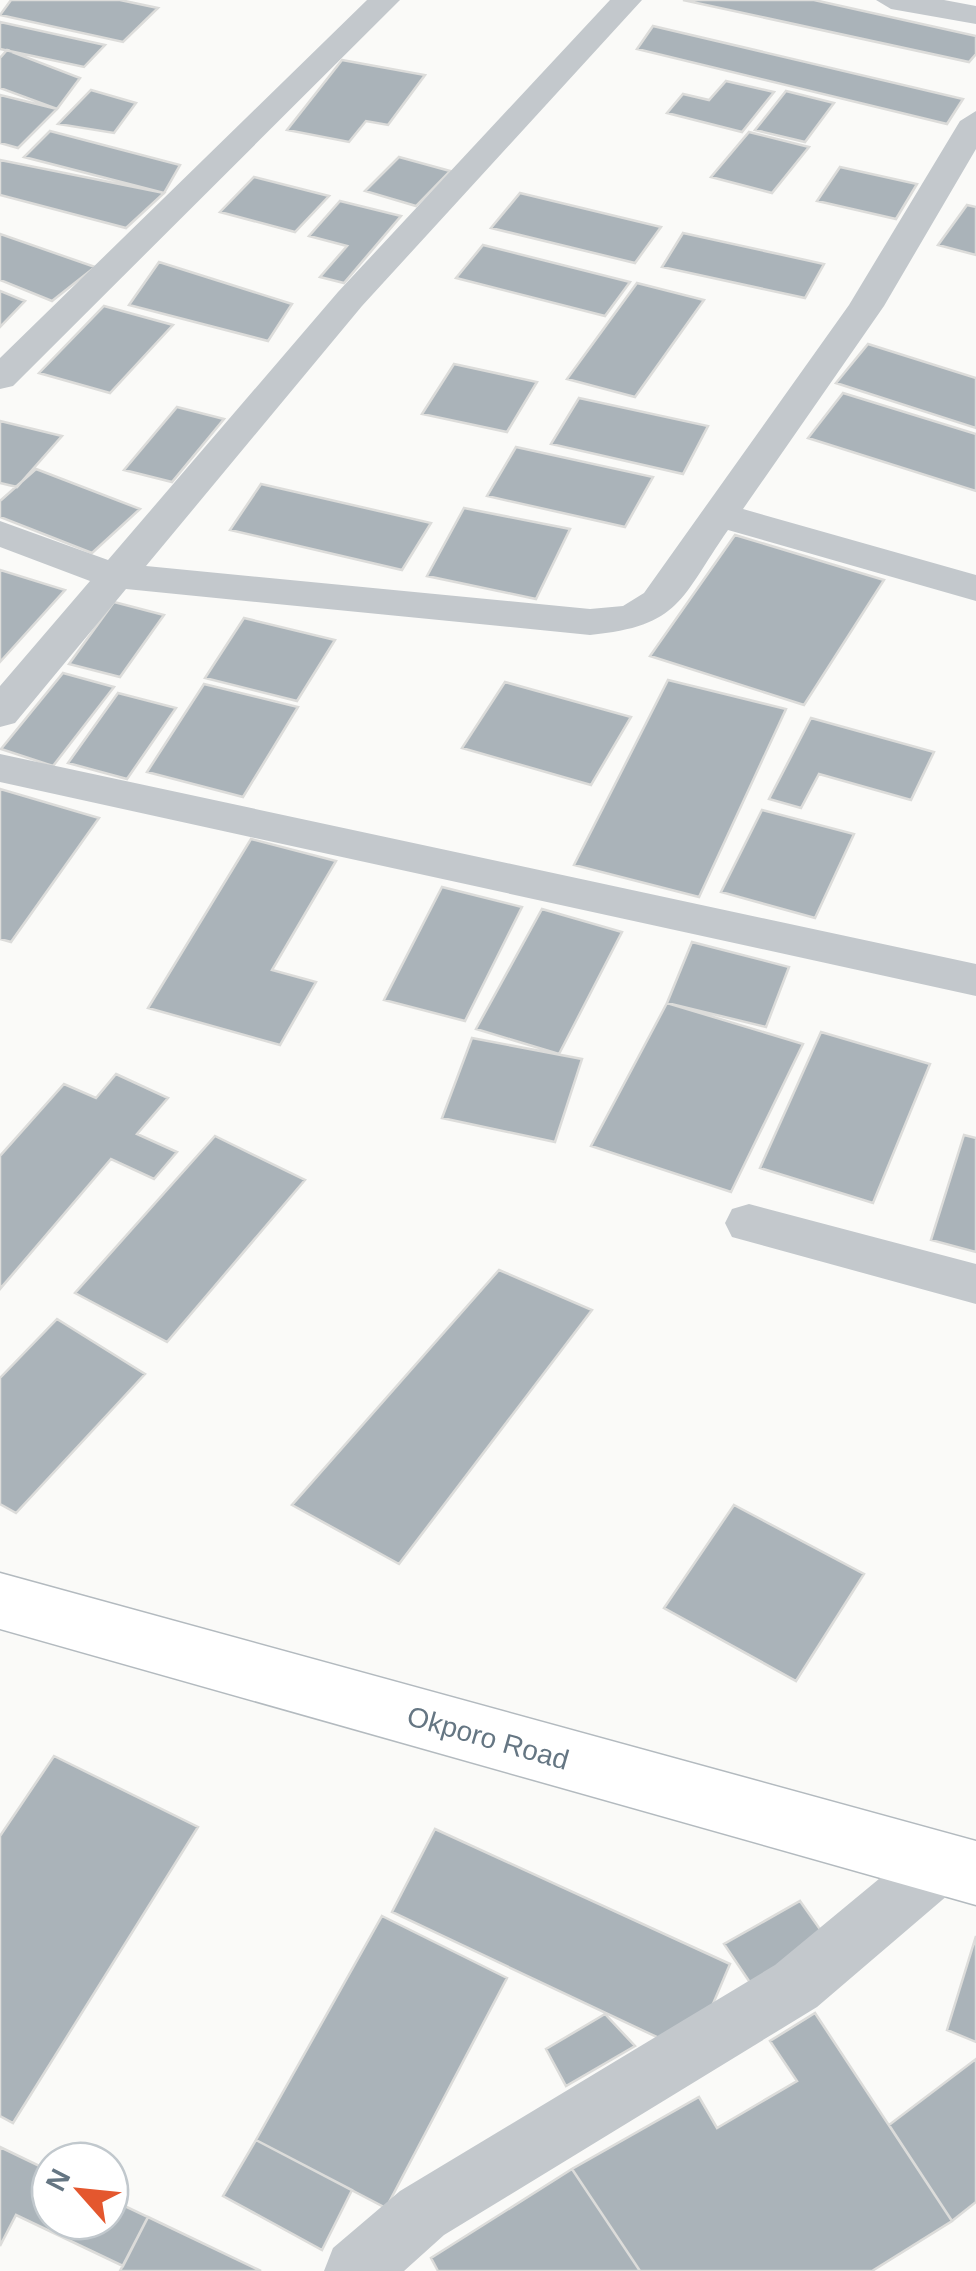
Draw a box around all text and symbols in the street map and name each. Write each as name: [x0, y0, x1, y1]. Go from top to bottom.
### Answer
street label: Okporo Road: [404, 1700, 572, 1776]
north arrow: [30, 2141, 130, 2241]
text: N: [40, 2164, 77, 2196]

